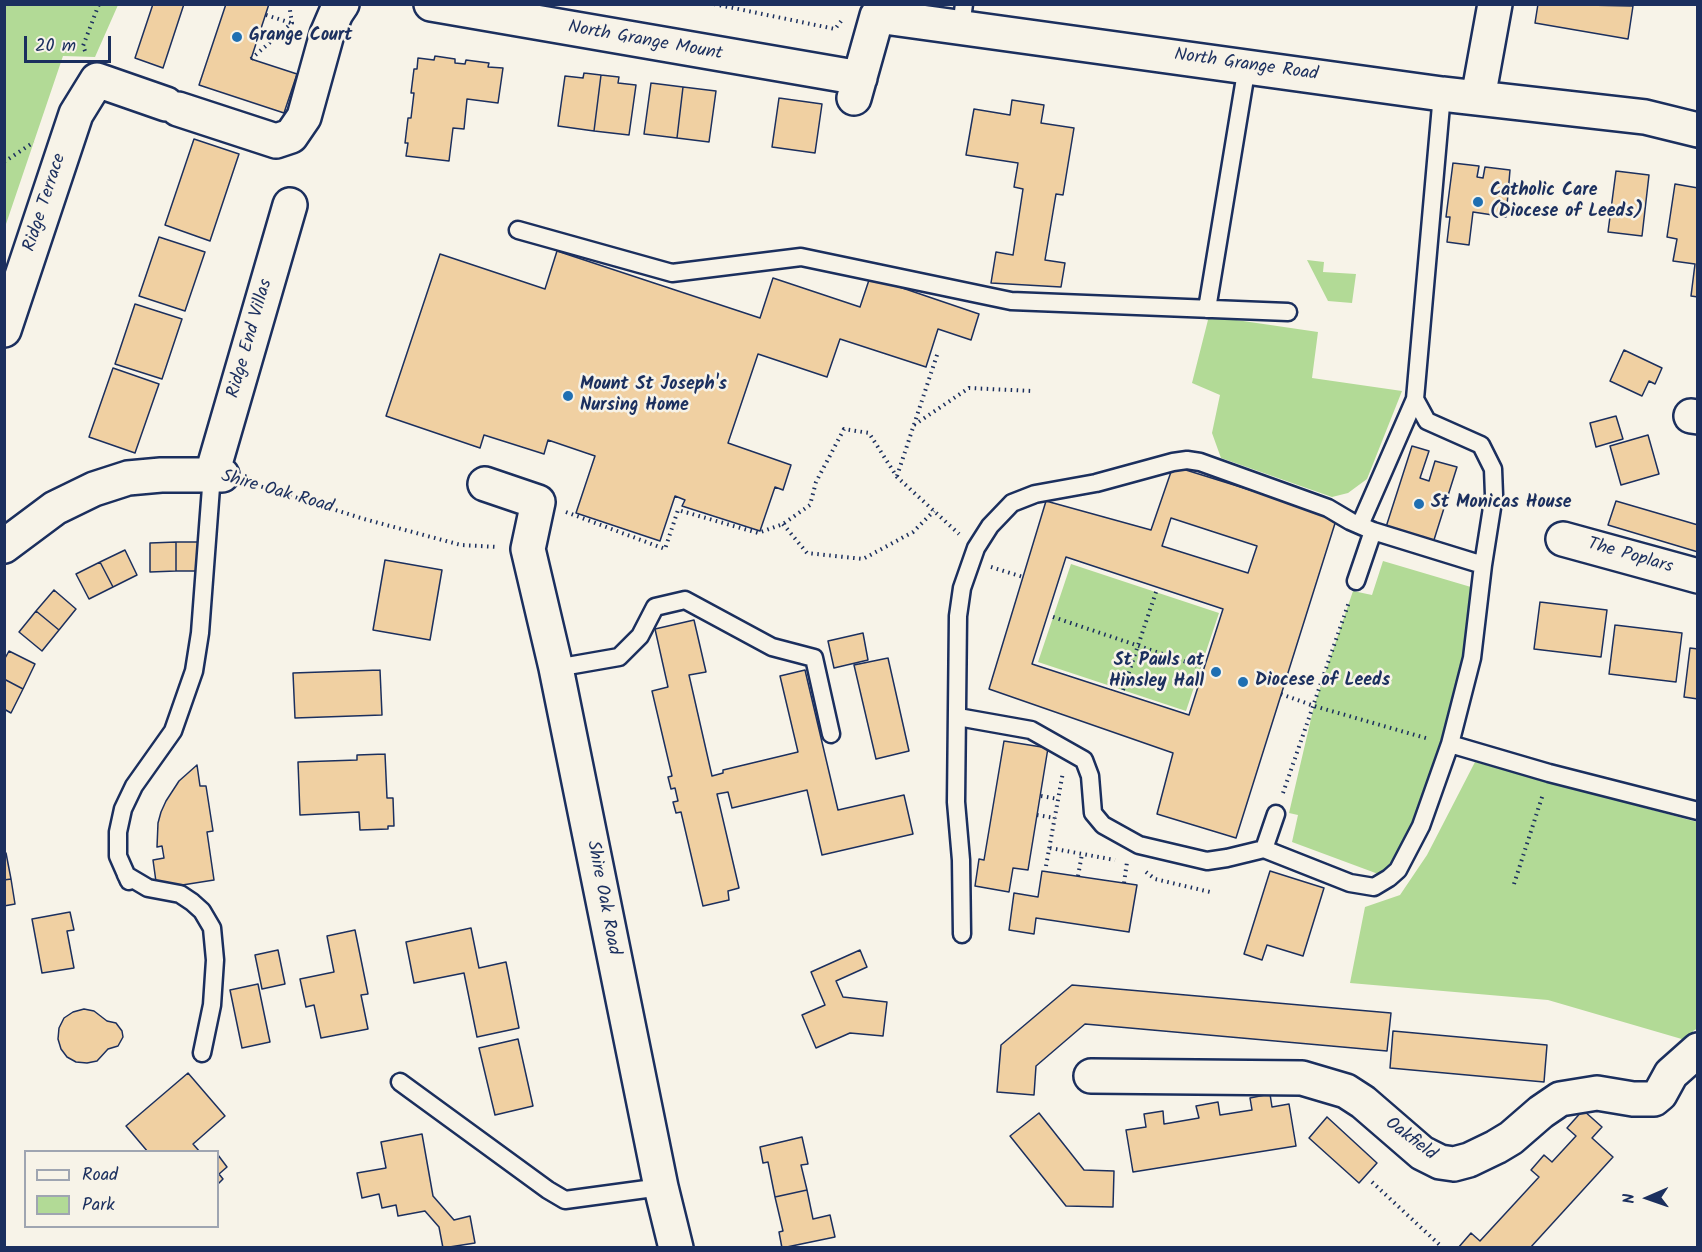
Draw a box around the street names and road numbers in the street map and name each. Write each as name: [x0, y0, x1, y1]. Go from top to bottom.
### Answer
street label: North Grange Mount: [566, 18, 724, 66]
street label: North Grange Road: [1173, 45, 1319, 87]
street label: Ridge Terrace: [20, 151, 72, 255]
street label: Ridge End Villas: [224, 277, 278, 401]
street label: Shire Oak Road: [218, 467, 336, 519]
street label: The Poplars: [1585, 535, 1675, 579]
street label: Shire Oak Road: [580, 839, 624, 957]
street label: Oakfield: [1380, 1114, 1440, 1166]

